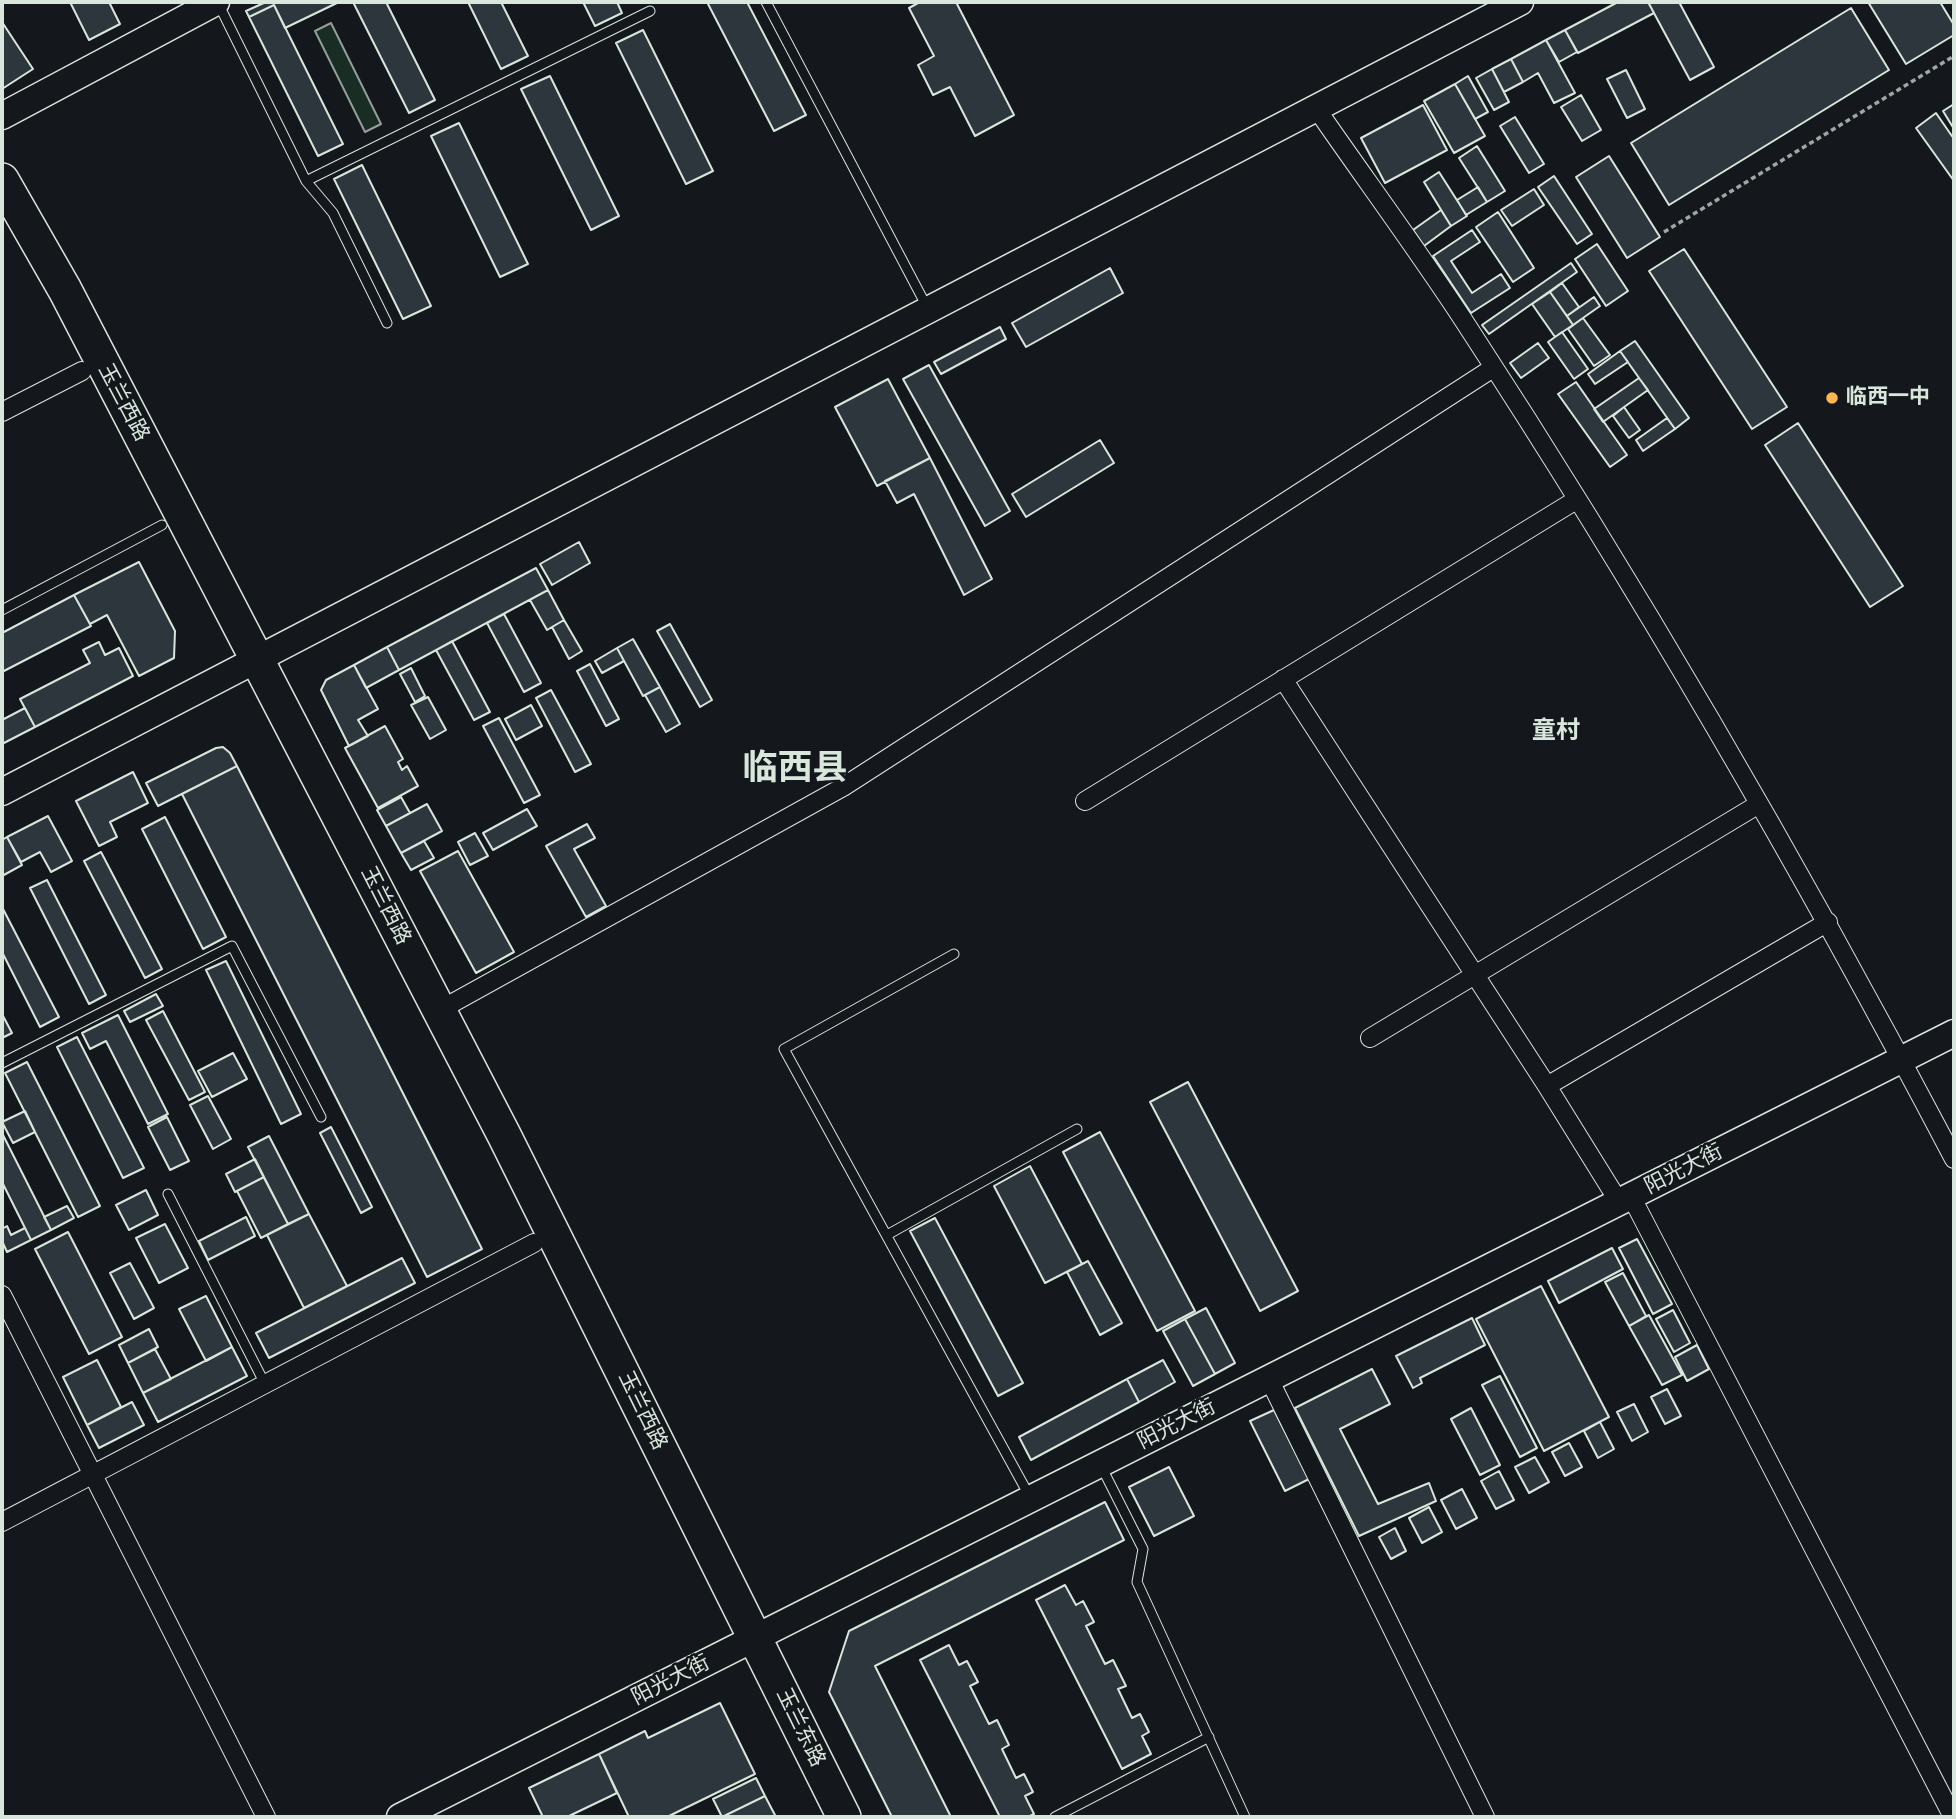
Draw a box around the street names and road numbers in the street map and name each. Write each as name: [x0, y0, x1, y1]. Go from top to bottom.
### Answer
street label: 玉兰西路: [92, 360, 154, 446]
street label: 玉兰西路: [355, 863, 415, 949]
street label: 阳光大街: [1641, 1140, 1727, 1200]
street label: 玉兰西路: [612, 1368, 672, 1454]
street label: 阳光大街: [1134, 1395, 1220, 1455]
street label: 阳光大街: [628, 1651, 714, 1711]
street label: 玉兰东路: [770, 1685, 830, 1771]

